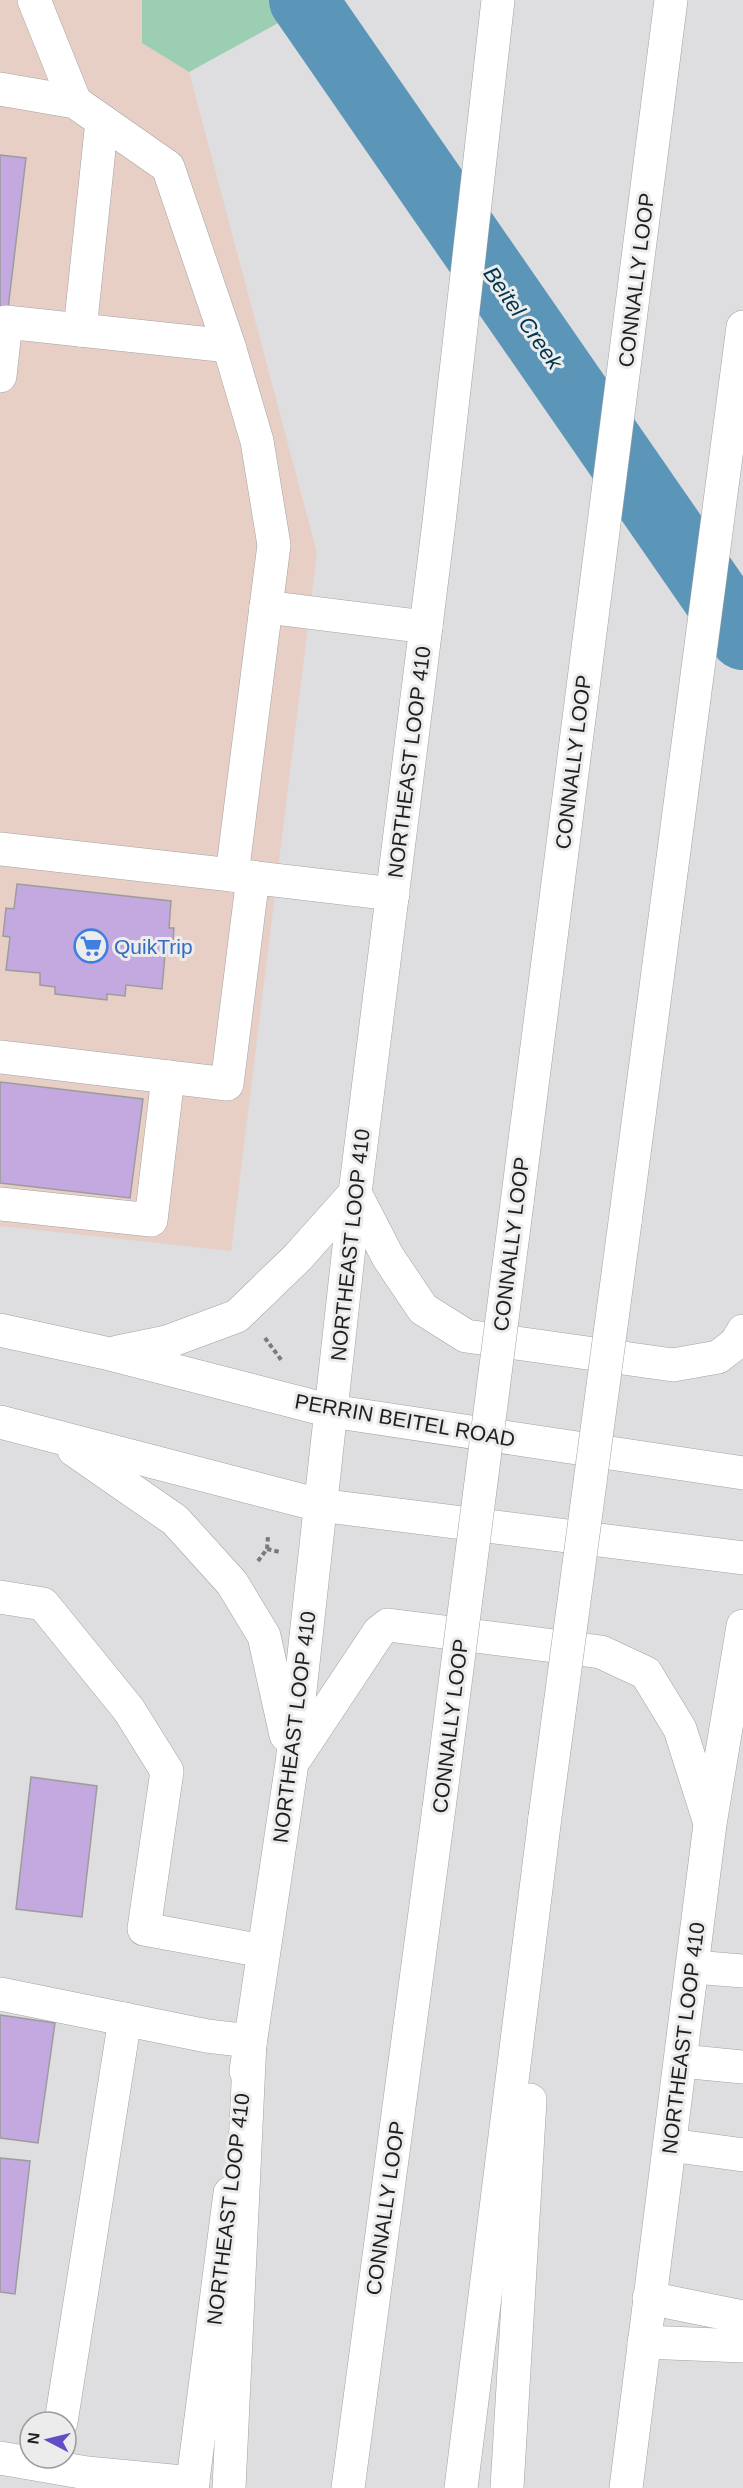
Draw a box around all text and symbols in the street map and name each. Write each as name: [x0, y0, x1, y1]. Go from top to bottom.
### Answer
street label: CONNALLY LOOP: [614, 192, 658, 368]
water label: Beitel Creek: [478, 262, 568, 375]
street label: NORTHEAST LOOP 410: [383, 645, 435, 879]
street label: CONNALLY LOOP: [551, 674, 595, 850]
supermarket icon: QuikTrip: [73, 928, 109, 964]
place label: QuikTrip: [114, 935, 193, 958]
street label: NORTHEAST LOOP 410: [326, 1128, 374, 1362]
street label: CONNALLY LOOP: [489, 1156, 533, 1332]
street label: PERRIN BEITEL ROAD: [293, 1389, 517, 1451]
street label: NORTHEAST LOOP 410: [268, 1610, 320, 1844]
street label: CONNALLY LOOP: [428, 1638, 472, 1814]
street label: NORTHEAST LOOP 410: [657, 1921, 709, 2155]
street label: NORTHEAST LOOP 410: [202, 2092, 254, 2326]
street label: CONNALLY LOOP: [361, 2120, 409, 2296]
north arrow: [18, 2410, 78, 2470]
text: N: [24, 2431, 43, 2445]

